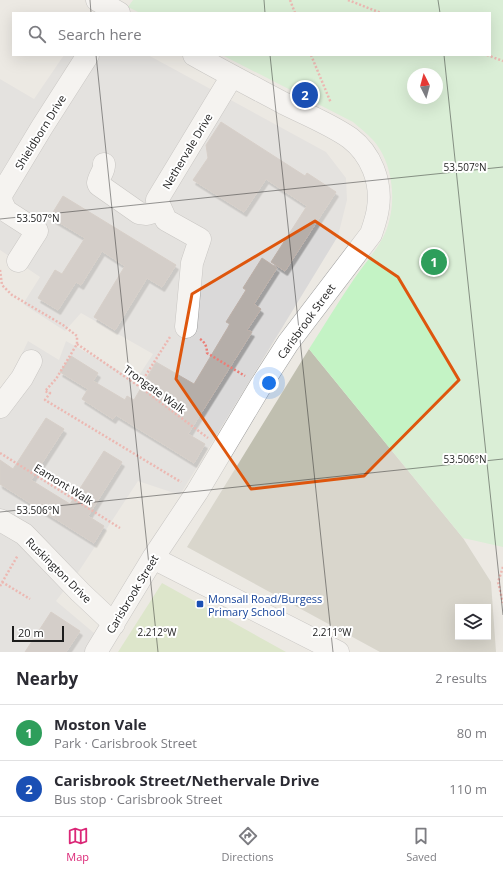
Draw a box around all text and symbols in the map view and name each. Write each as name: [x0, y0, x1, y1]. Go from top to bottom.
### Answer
search box: [12, 12, 491, 56]
icon: search: [26, 23, 48, 45]
text: Search here: [58, 24, 142, 44]
north arrow: [407, 68, 443, 104]
pin: 2: [292, 80, 318, 110]
street label: Shieldborn Drive: [11, 92, 69, 172]
street label: Nethervale Drive: [158, 110, 216, 192]
text: 53.507°N: [443, 160, 487, 174]
text: 53.507°N: [16, 211, 60, 225]
pin: 1: [421, 247, 447, 277]
street label: Carisbrook Street: [274, 280, 338, 362]
street label: Trongate Walk: [121, 361, 189, 417]
your location: [259, 373, 279, 393]
text: 53.506°N: [443, 452, 487, 466]
street label: Eamont Walk: [31, 460, 97, 508]
text: 53.506°N: [16, 503, 60, 517]
street label: Ruskington Drive: [23, 534, 95, 606]
street label: Carisbrook Street: [103, 552, 161, 636]
place label: Monsall Road/Burgess Primary School: [208, 591, 322, 619]
marker: Monsall Road/Burgess Primary School: [195, 599, 205, 609]
map controls: [455, 604, 491, 640]
button: layers: [455, 604, 491, 640]
scale bar: [12, 624, 64, 643]
text: 20 m: [18, 625, 44, 640]
text: 2.212°W: [137, 625, 177, 639]
text: 2.211°W: [312, 625, 352, 639]
text: Nearby: [16, 667, 78, 690]
text: 2 results: [435, 669, 487, 687]
text: Moston Vale: [54, 714, 147, 734]
text: 1: [25, 724, 33, 742]
text: 80 m: [457, 724, 487, 742]
text: Park · Carisbrook Street: [54, 734, 197, 752]
text: Carisbrook Street/Nethervale Drive: [54, 770, 319, 790]
text: 2: [25, 780, 33, 798]
text: 110 m: [449, 780, 487, 798]
text: Bus stop · Carisbrook Street: [54, 790, 222, 808]
tab: Map: [66, 825, 89, 864]
tab: Directions: [222, 825, 274, 864]
tab: Saved: [406, 825, 437, 864]

